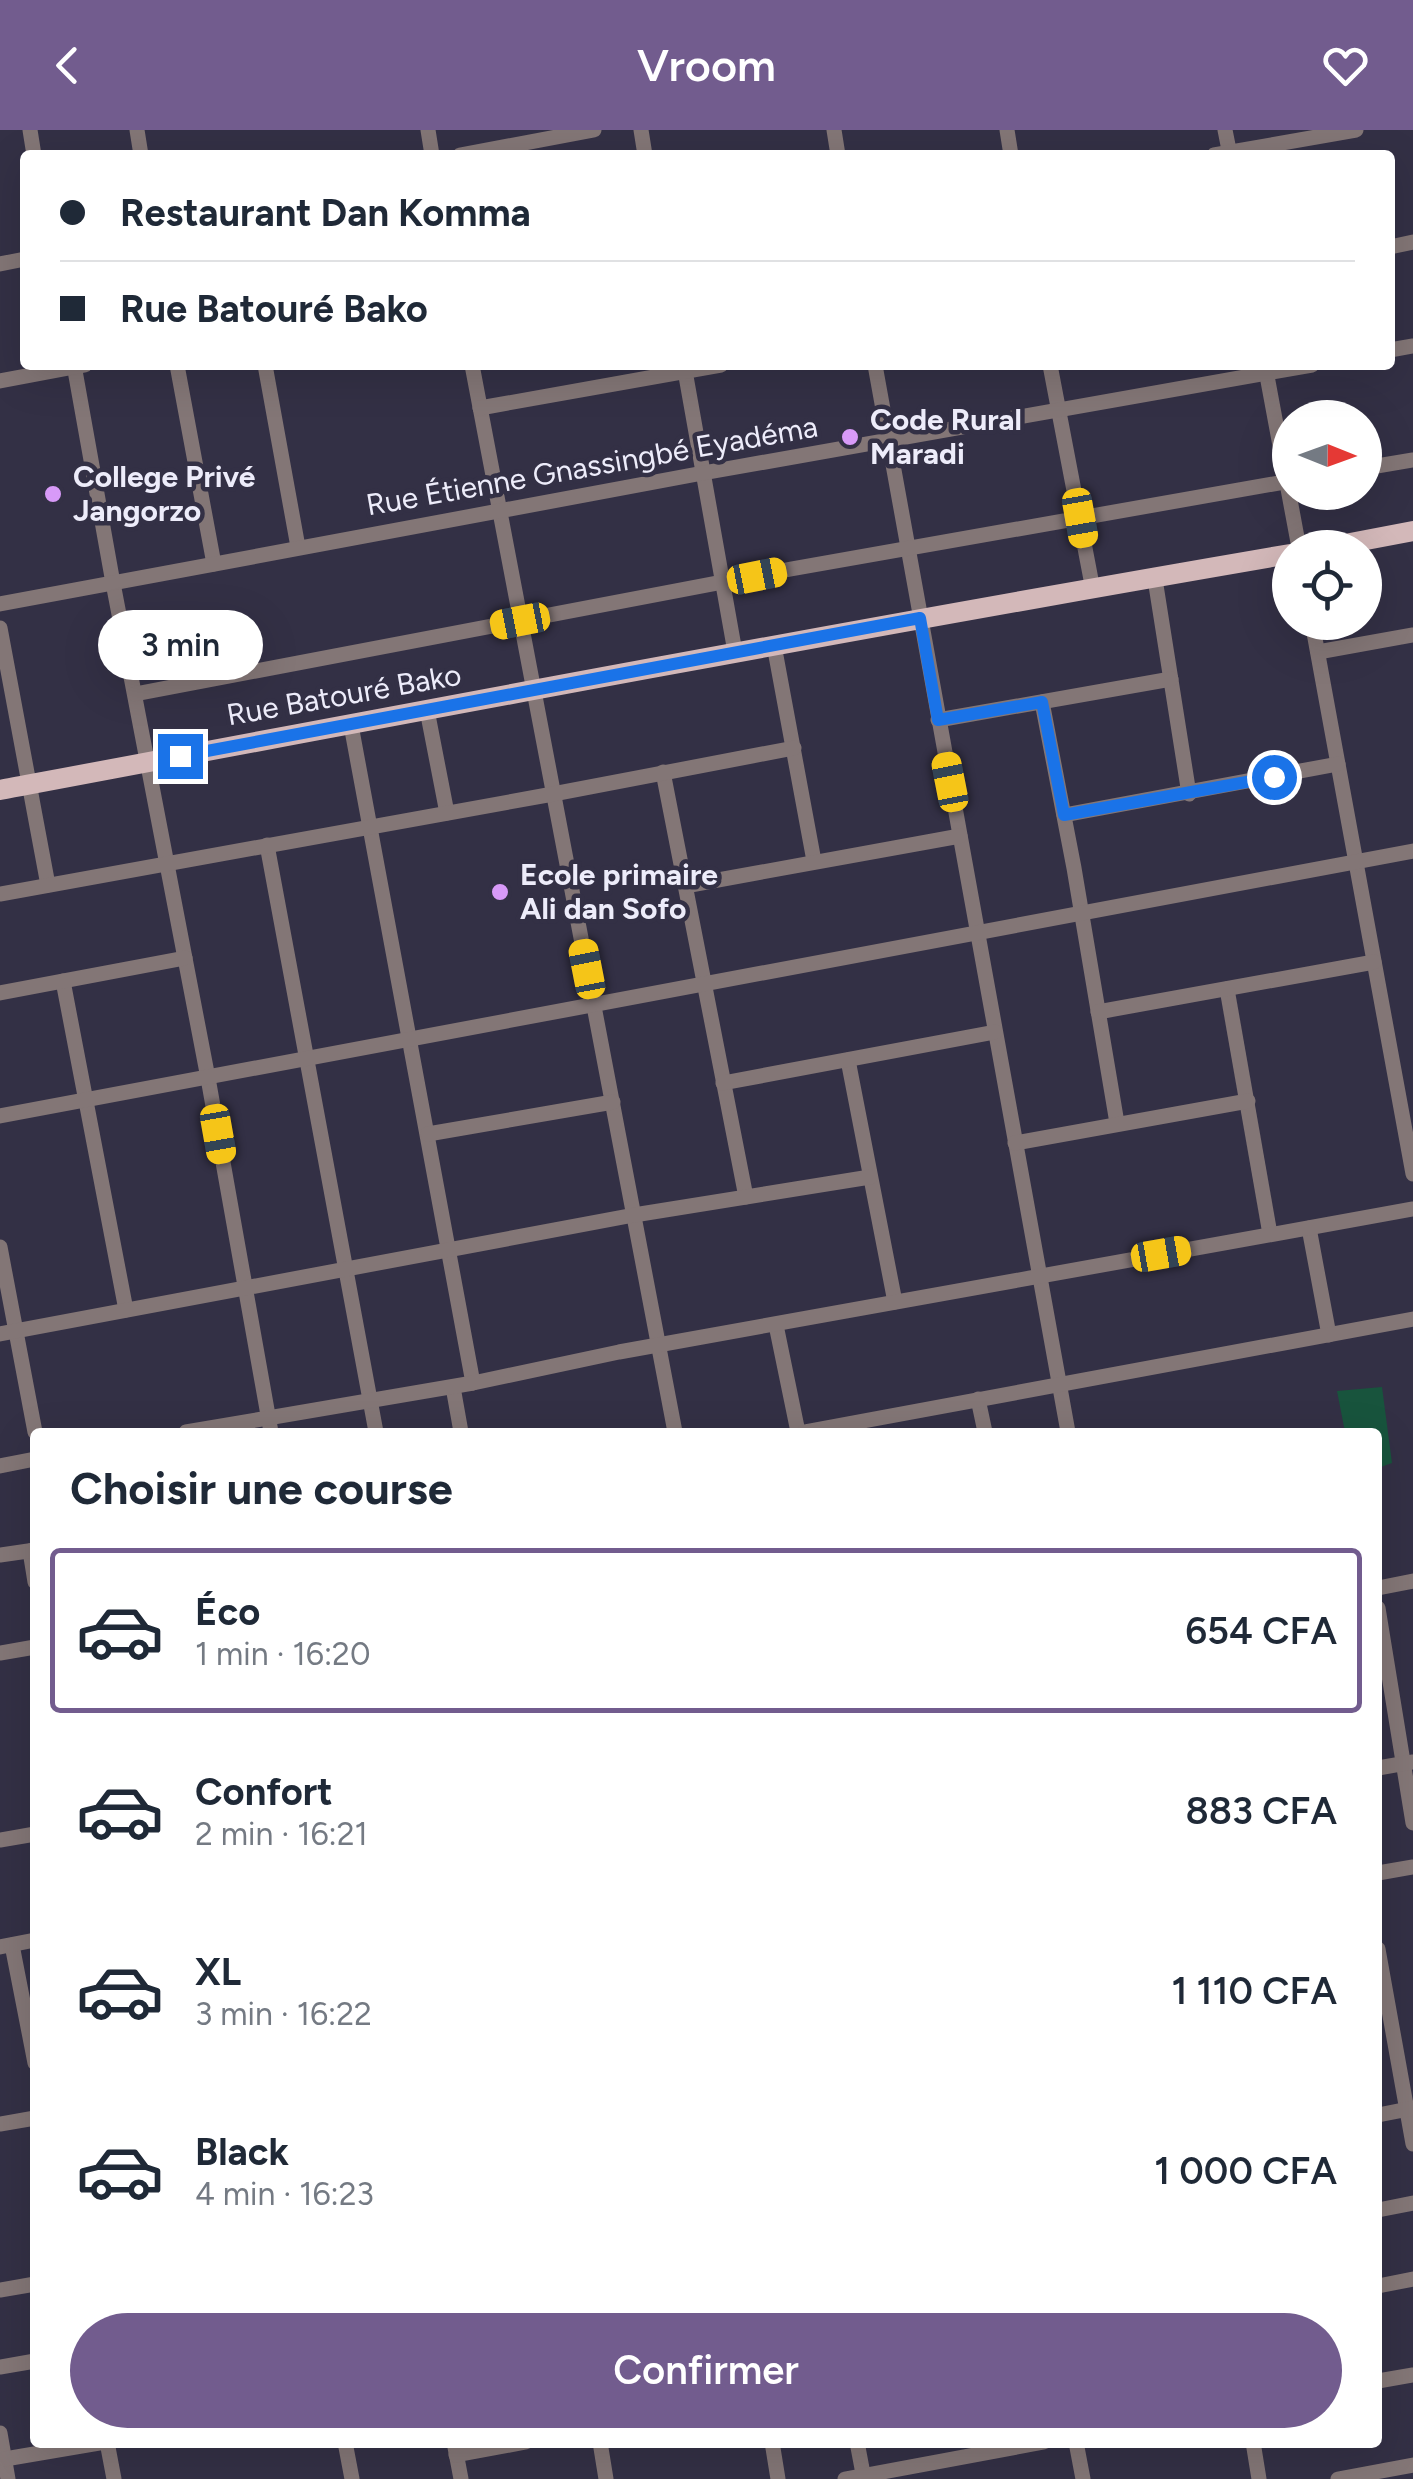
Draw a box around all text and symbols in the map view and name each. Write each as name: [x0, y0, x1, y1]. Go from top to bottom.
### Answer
icon: back: [40, 38, 95, 93]
text: Vroom: [637, 38, 776, 92]
icon: heart: [1318, 38, 1373, 93]
text: Restaurant Dan Komma: [120, 190, 531, 236]
text: Rue Batouré Bako: [120, 286, 428, 332]
north arrow: [1272, 400, 1382, 510]
map controls: [1272, 400, 1382, 640]
place label: Code Rural Maradi: [870, 401, 1022, 472]
street label: Rue Étienne Gnassingbé Eyadéma: [363, 408, 821, 523]
marker: Code Rural Maradi: [839, 426, 861, 448]
place label: College Privé Jangorzo: [73, 458, 256, 529]
marker: College Privé Jangorzo: [42, 483, 64, 505]
car: [1060, 486, 1100, 550]
button: locate: [1272, 530, 1382, 640]
car: [725, 556, 789, 596]
car: [488, 601, 552, 641]
callout: 3 min: [98, 611, 262, 681]
text: 3 min: [141, 626, 220, 664]
street label: Rue Batouré Bako: [224, 656, 464, 733]
route end: [158, 734, 203, 779]
car: [930, 750, 970, 814]
route start: [1252, 755, 1297, 800]
place label: Ecole primaire Ali dan Sofo: [520, 856, 718, 927]
marker: Ecole primaire Ali dan Sofo: [489, 881, 511, 903]
car: [567, 937, 607, 1001]
car: [198, 1102, 238, 1166]
car: [1129, 1234, 1193, 1274]
text: Choisir une course: [70, 1461, 453, 1515]
icon: car: [75, 1586, 165, 1676]
text: Éco: [195, 1589, 260, 1635]
text: 654 CFA: [1185, 1608, 1337, 1654]
text: 1 min · 16:20: [195, 1635, 370, 1673]
icon: car: [75, 1766, 165, 1856]
text: Confort: [195, 1769, 332, 1815]
text: 883 CFA: [1185, 1788, 1337, 1834]
text: 2 min · 16:21: [195, 1815, 368, 1853]
icon: car: [75, 1946, 165, 2036]
text: XL: [195, 1949, 241, 1995]
text: 1 110 CFA: [1171, 1968, 1337, 2014]
text: 3 min · 16:22: [195, 1995, 372, 2033]
icon: car: [75, 2126, 165, 2216]
text: Black: [195, 2129, 289, 2175]
text: 1 000 CFA: [1154, 2148, 1337, 2194]
text: 4 min · 16:23: [195, 2175, 374, 2213]
button: Confirmer: [70, 2313, 1342, 2428]

